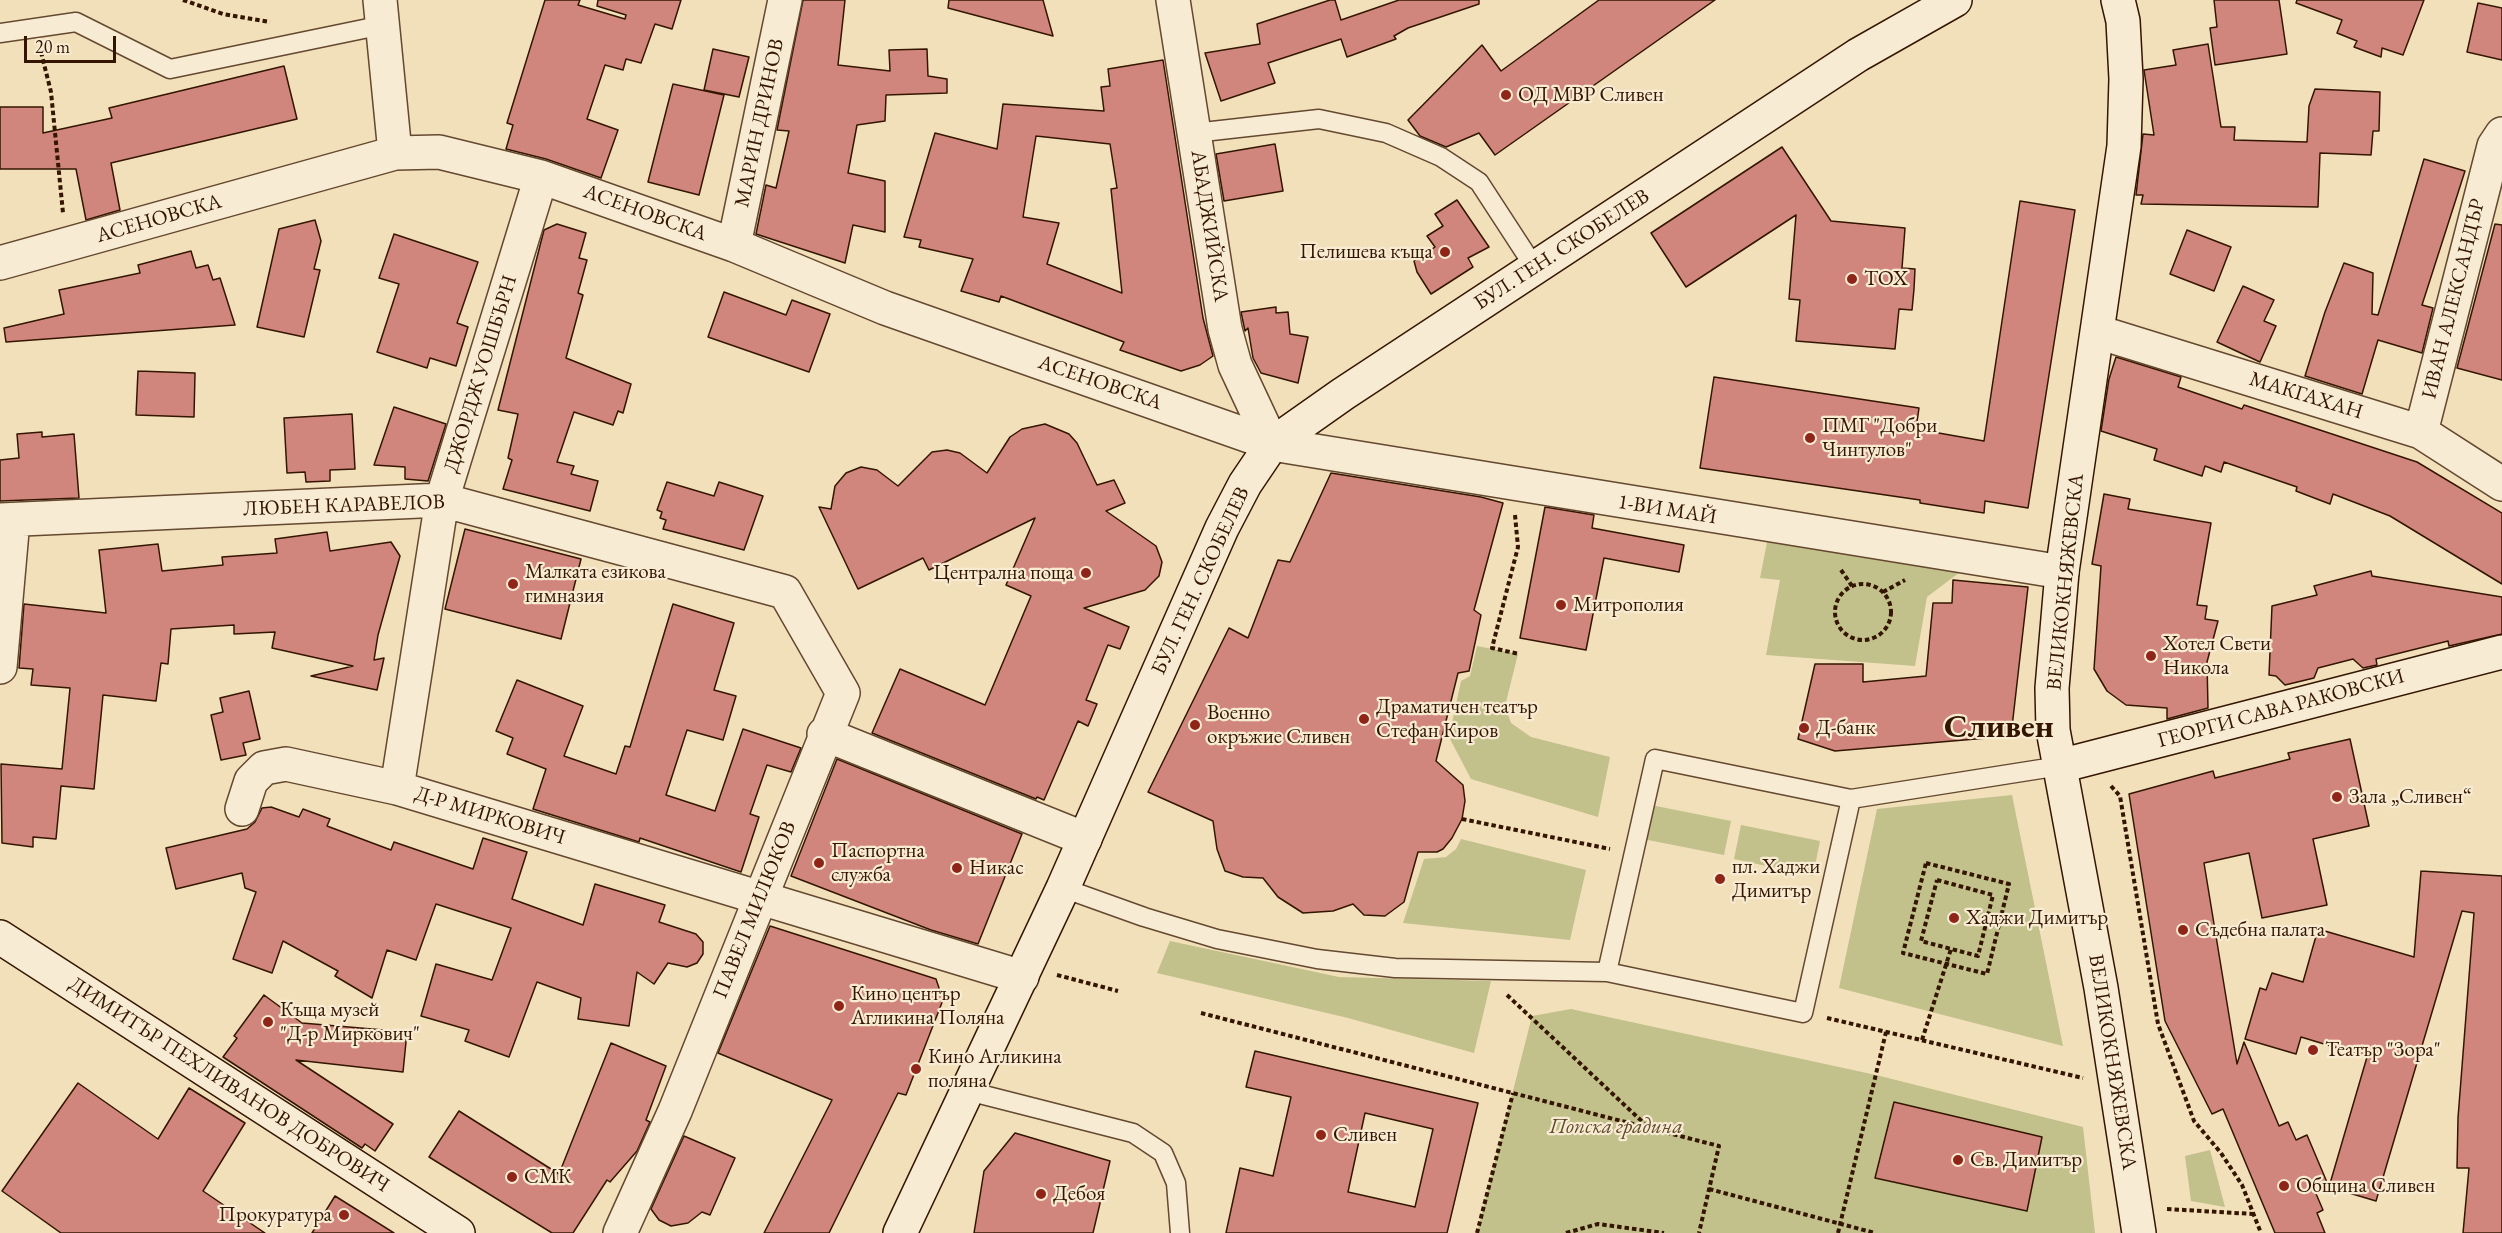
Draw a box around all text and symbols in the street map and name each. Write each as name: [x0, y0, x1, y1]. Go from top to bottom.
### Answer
scale bar: [27, 24, 118, 62]
text: 20 m: [35, 35, 70, 58]
street label: МАРИН ДРИНОВ: [730, 36, 790, 210]
place label: ОД МВР Сливен: [1518, 82, 1664, 108]
marker: ОД МВР Сливен: [1499, 88, 1513, 102]
street label: АБАДЖИЙСКА: [1185, 148, 1233, 304]
street label: АСЕНОВСКА: [580, 179, 710, 247]
street label: БУЛ. ГЕН. СКОБЕЛЕВ: [1470, 184, 1654, 316]
street label: АСЕНОВСКА: [93, 189, 225, 249]
street label: ИВАН АЛЕКСАНДЪР: [2417, 196, 2491, 402]
place label: Пелишева къща: [1299, 239, 1433, 265]
marker: Пелишева къща: [1438, 245, 1452, 259]
place label: ТОХ: [1864, 266, 1908, 292]
street label: ДЖОРДЖ УОШБЪРН: [439, 272, 523, 476]
marker: ТОХ: [1845, 272, 1859, 286]
street label: АСЕНОВСКА: [1035, 350, 1165, 416]
street label: МАКГАХАН: [2246, 367, 2366, 425]
place label: ПМГ "Добри Чинтулов": [1822, 413, 1937, 463]
marker: ПМГ "Добри Чинтулов": [1803, 431, 1817, 445]
street label: ВЕЛИКОКНЯЖЕВСКА: [2042, 472, 2090, 692]
street label: БУЛ. ГЕН. СКОБЕЛЕВ: [1146, 483, 1256, 679]
street label: ЛЮБЕН КАРАВЕЛОВ: [243, 490, 445, 522]
street label: 1-ВИ МАЙ: [1616, 490, 1718, 530]
place label: Малката езикова гимназия: [525, 559, 666, 609]
place label: Централна поща: [934, 560, 1074, 586]
marker: Централна поща: [1079, 566, 1093, 580]
marker: Малката езикова гимназия: [506, 577, 520, 591]
place label: Митрополия: [1573, 592, 1684, 618]
marker: Митрополия: [1554, 598, 1568, 612]
place label: Хотел Свети Никола: [2163, 631, 2271, 681]
marker: Хотел Свети Никола: [2144, 649, 2158, 663]
street label: ГЕОРГИ САВА РАКОВСКИ: [2155, 664, 2407, 754]
place label: Драматичен театър Стефан Киров: [1376, 694, 1538, 744]
place label: Военно окръжие Сливен: [1207, 700, 1350, 750]
district label: Сливен: [1944, 708, 2054, 748]
marker: Драматичен театър Стефан Киров: [1357, 712, 1371, 726]
place label: Д-банк: [1816, 715, 1875, 741]
marker: Военно окръжие Сливен: [1188, 718, 1202, 732]
marker: Д-банк: [1797, 721, 1811, 735]
street label: Д-Р МИРКОВИЧ: [412, 781, 568, 851]
place label: Зала „Сливен“: [2349, 784, 2472, 810]
marker: Зала „Сливен“: [2330, 790, 2344, 804]
street label: ПАВЕЛ МИЛЮКОВ: [708, 818, 802, 1002]
place label: Паспортна служба: [831, 838, 925, 888]
place label: пл. Хаджи Димитър: [1732, 854, 1820, 904]
place label: Никас: [969, 855, 1024, 881]
marker: Паспортна служба: [812, 856, 826, 870]
marker: Никас: [950, 861, 964, 875]
marker: пл. Хаджи Димитър: [1713, 872, 1727, 886]
place label: Хаджи Димитър: [1966, 905, 2108, 931]
marker: Хаджи Димитър: [1947, 911, 1961, 925]
place label: Съдебна палата: [2195, 917, 2325, 943]
marker: Съдебна палата: [2176, 923, 2190, 937]
street label: ВЕЛИКОКНЯЖЕВСКА: [2083, 952, 2141, 1172]
street label: ДИМИТЪР ПЕХЛИВАНОВ ДОБРОВИЧ: [64, 972, 394, 1198]
place label: Кино център Агликина Поляна: [851, 981, 1004, 1031]
place label: Къща музей "Д-р Миркович": [280, 997, 420, 1047]
marker: Кино център Агликина Поляна: [832, 999, 846, 1013]
marker: Къща музей "Д-р Миркович": [261, 1015, 275, 1029]
place label: Театър "Зора": [2325, 1037, 2441, 1063]
marker: Театър "Зора": [2306, 1043, 2320, 1057]
place label: Кино Агликина поляна: [928, 1044, 1062, 1094]
marker: Кино Агликина поляна: [909, 1062, 923, 1076]
park label: Попска градина: [1549, 1114, 1683, 1140]
place label: Сливен: [1333, 1122, 1397, 1148]
marker: Сливен: [1314, 1128, 1328, 1142]
place label: Св. Димитър: [1970, 1147, 2082, 1173]
marker: Св. Димитър: [1951, 1153, 1965, 1167]
place label: СМК: [524, 1164, 572, 1190]
marker: СМК: [505, 1170, 519, 1184]
place label: Община Сливен: [2296, 1173, 2435, 1199]
marker: Община Сливен: [2277, 1179, 2291, 1193]
place label: Дебоя: [1053, 1181, 1105, 1207]
marker: Дебоя: [1034, 1187, 1048, 1201]
place label: Прокуратура: [219, 1202, 332, 1228]
marker: Прокуратура: [337, 1208, 351, 1222]

